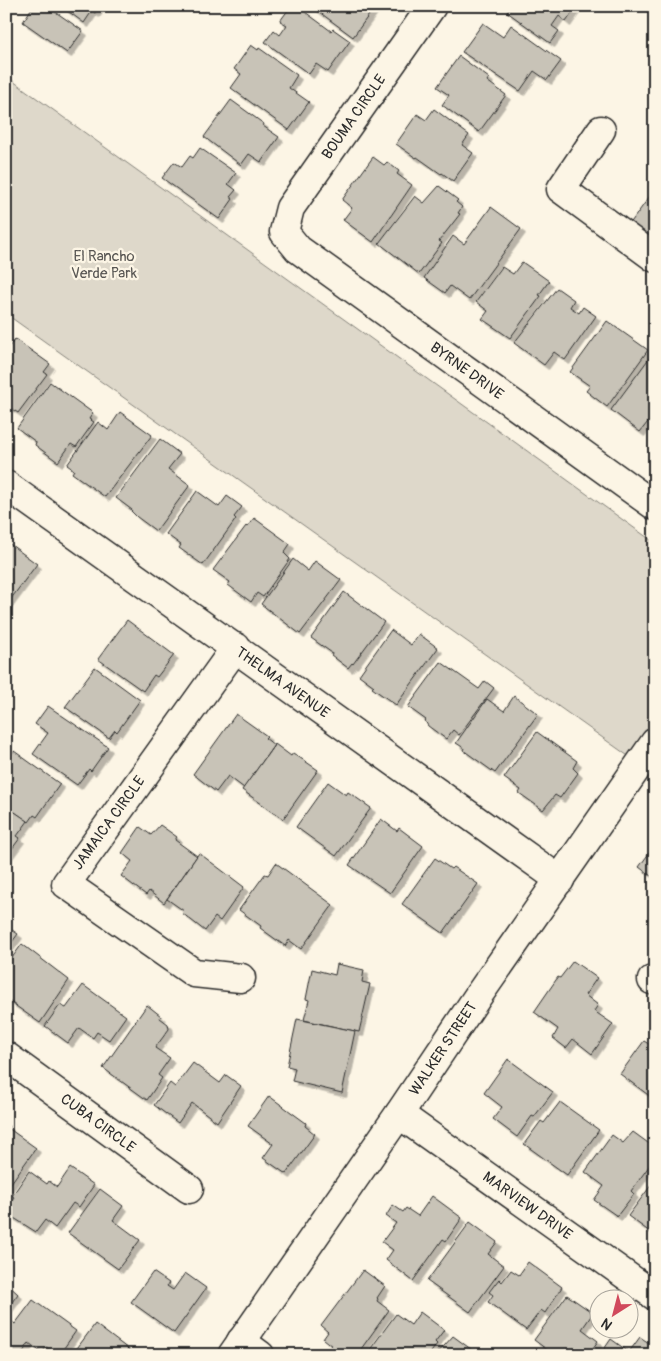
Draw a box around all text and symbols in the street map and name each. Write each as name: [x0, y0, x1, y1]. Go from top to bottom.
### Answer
street label: BOUMA CIRCLE: [318, 71, 390, 163]
park label: El Rancho Verde Park: [71, 247, 138, 283]
street label: BYRNE DRIVE: [427, 338, 508, 404]
street label: THELMA AVENUE: [232, 643, 334, 722]
street label: JAMAICA CIRCLE: [69, 772, 150, 874]
street label: WALKER STREET: [405, 998, 481, 1099]
street label: CUBA CIRCLE: [57, 1089, 140, 1157]
street label: MARVIEW DRIVE: [479, 1167, 576, 1244]
north arrow: [588, 1288, 638, 1338]
text: N: [598, 1314, 615, 1334]

